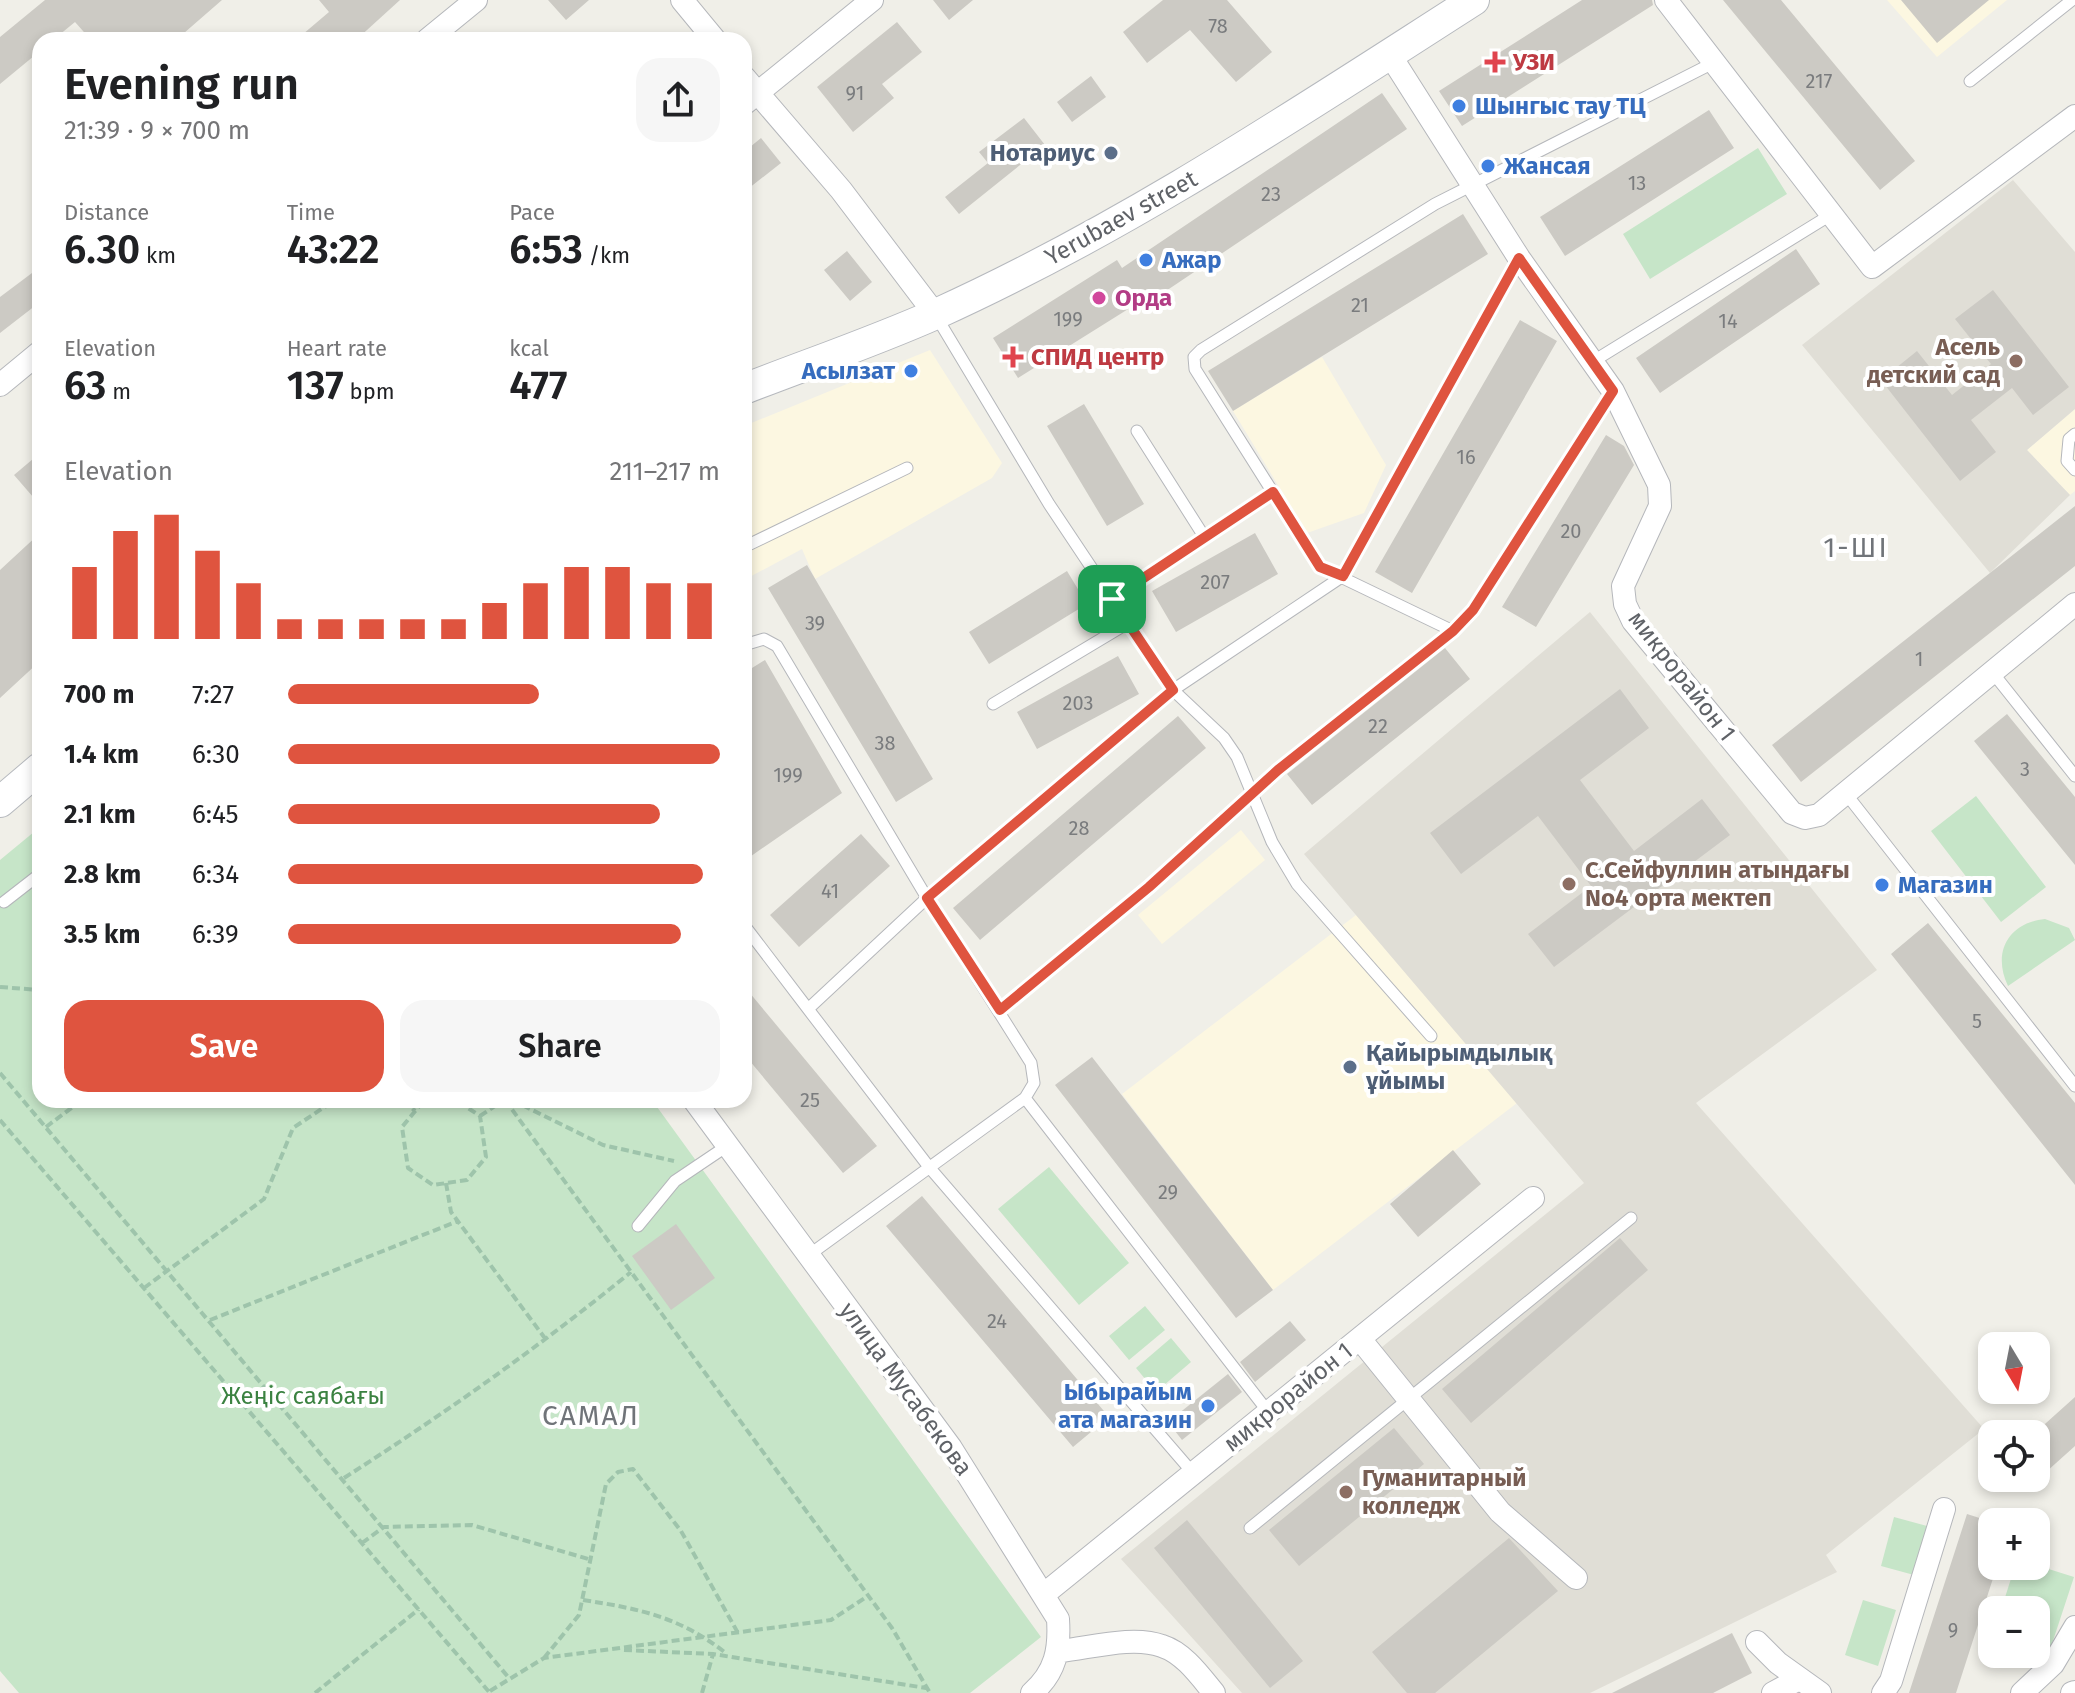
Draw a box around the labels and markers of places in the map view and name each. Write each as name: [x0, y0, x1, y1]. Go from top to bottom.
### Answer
place label: УЗИ: [1512, 48, 1555, 76]
marker: УЗИ: [1484, 51, 1506, 73]
place label: Шынгыс тау ТЦ: [1475, 92, 1646, 120]
marker: Шынгыс тау ТЦ: [1450, 97, 1468, 115]
place label: Нотариус: [990, 139, 1095, 167]
marker: Нотариус: [1102, 144, 1120, 162]
place label: Жансая: [1503, 152, 1591, 180]
marker: Жансая: [1479, 157, 1497, 175]
place label: Ажар: [1161, 246, 1221, 274]
marker: Ажар: [1137, 251, 1155, 269]
place label: Орда: [1115, 284, 1172, 312]
marker: Орда: [1090, 289, 1108, 307]
place label: Асель детский сад: [1867, 333, 2001, 389]
place label: СПИД центр: [1031, 343, 1164, 371]
marker: СПИД центр: [1002, 346, 1024, 368]
marker: Асель детский сад: [2007, 352, 2025, 370]
place label: Асылзат: [801, 357, 896, 385]
marker: Асылзат: [902, 362, 920, 380]
pin: [1078, 565, 1146, 633]
place label: С.Сейфуллин атындағы No4 орта мектеп: [1585, 856, 1850, 912]
place label: Магазин: [1898, 871, 1993, 899]
marker: С.Сейфуллин атындағы No4 орта мектеп: [1560, 875, 1578, 893]
marker: Магазин: [1873, 876, 1891, 894]
place label: Қайырымдылық ұйымы: [1365, 1039, 1553, 1095]
marker: Қайырымдылық ұйымы: [1341, 1058, 1359, 1076]
place label: Ыбырайым ата магазин: [1058, 1378, 1192, 1434]
marker: Ыбырайым ата магазин: [1199, 1397, 1217, 1415]
place label: Гуманитарный колледж: [1362, 1464, 1526, 1520]
marker: Гуманитарный колледж: [1337, 1483, 1355, 1501]

